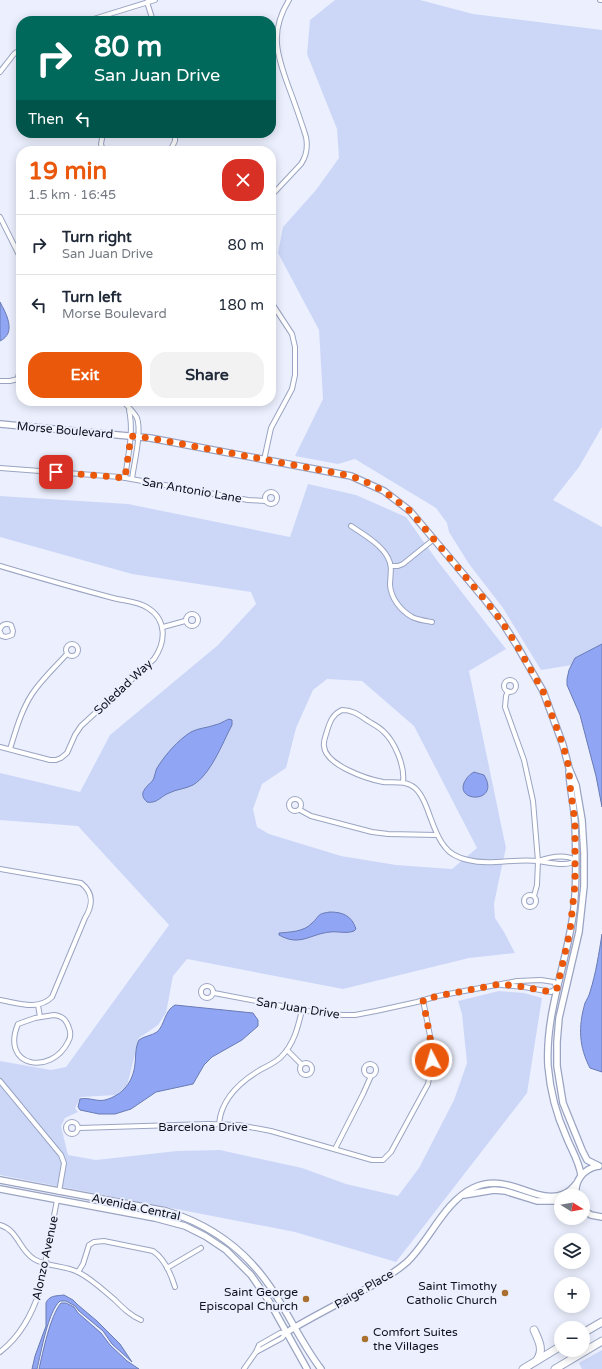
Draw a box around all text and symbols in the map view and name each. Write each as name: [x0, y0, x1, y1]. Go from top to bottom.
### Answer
text: 80 m: [94, 30, 162, 64]
icon: right: [28, 32, 80, 84]
text: San Juan Drive: [94, 64, 220, 86]
icon: left: [72, 108, 94, 130]
text: Then: [28, 110, 64, 128]
text: 19 min: [28, 157, 107, 186]
button: close: [222, 159, 264, 201]
text: 1.5 km · 16:45: [28, 187, 116, 203]
text: Turn right: [62, 228, 132, 246]
icon: right: [28, 234, 50, 256]
text: 80 m: [227, 236, 264, 254]
text: San Juan Drive: [62, 246, 153, 262]
text: Turn left: [62, 288, 122, 306]
icon: left: [28, 294, 50, 316]
text: 180 m: [218, 296, 264, 314]
text: Morse Boulevard: [62, 306, 167, 322]
button: Exit: [28, 352, 142, 398]
button: Share: [150, 352, 264, 398]
street label: Morse Boulevard: [16, 419, 114, 441]
pin: [39, 455, 73, 489]
icon: arrive: [45, 461, 67, 483]
street label: San Antonio Lane: [141, 474, 243, 506]
street label: Soledad Way: [91, 656, 155, 717]
street label: San Juan Drive: [255, 995, 341, 1022]
position arrow: [411, 1039, 453, 1081]
street label: Barcelona Drive: [158, 1120, 248, 1134]
north arrow: [554, 1189, 590, 1225]
map controls: [554, 1189, 590, 1357]
street label: Avenida Central: [90, 1191, 182, 1223]
street label: Alonzo Avenue: [29, 1214, 61, 1301]
button: layers: [554, 1233, 590, 1269]
street label: Paige Place: [332, 1266, 396, 1312]
button: +: [554, 1277, 590, 1313]
place label: Saint Timothy Catholic Church: [406, 1279, 498, 1307]
place label: Saint George Episcopal Church: [199, 1285, 298, 1313]
marker: Saint Timothy Catholic Church: [500, 1288, 510, 1298]
marker: Saint George Episcopal Church: [301, 1294, 311, 1304]
button: −: [554, 1321, 590, 1357]
place label: Comfort Suites the Villages: [373, 1325, 458, 1353]
marker: Comfort Suites the Villages: [360, 1334, 370, 1344]

